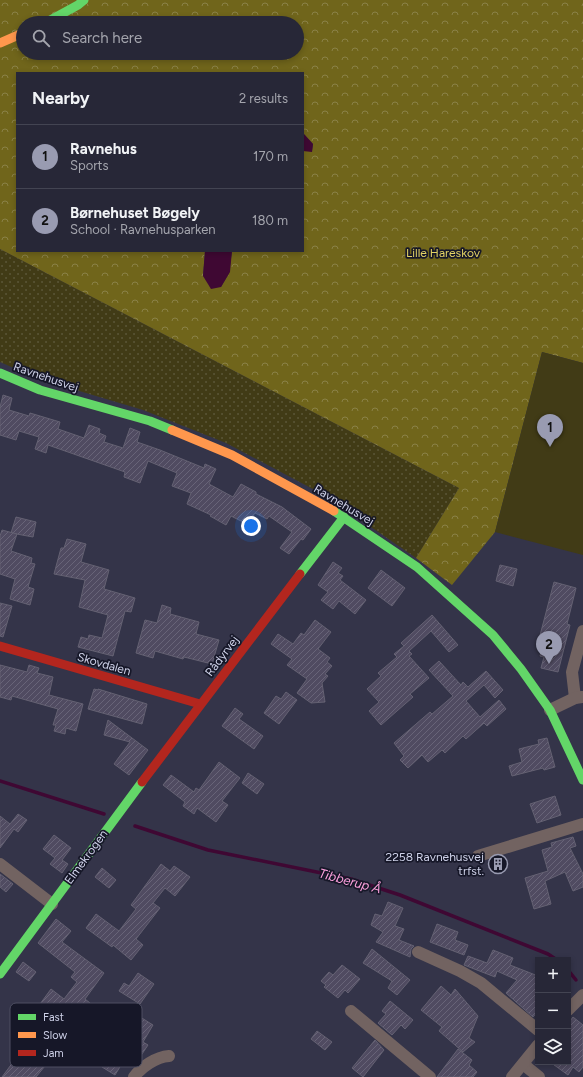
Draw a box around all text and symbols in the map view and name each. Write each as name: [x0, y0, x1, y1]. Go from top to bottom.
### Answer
search box: [16, 16, 304, 60]
icon: search: [30, 27, 52, 49]
text: Search here: [62, 29, 142, 47]
text: Nearby: [32, 88, 90, 108]
text: 2 results: [239, 91, 288, 106]
text: Ravnehus: [70, 140, 137, 158]
text: 1: [42, 149, 48, 164]
text: 170 m: [253, 149, 288, 164]
text: Sports: [70, 158, 109, 173]
text: Børnehuset Bøgely: [70, 204, 200, 222]
text: 2: [41, 213, 49, 228]
text: 180 m: [252, 213, 288, 228]
text: School · Ravnehusparken: [70, 222, 216, 237]
park label: Lille Hareskov: [406, 246, 481, 260]
street label: Ravnehusvej: [12, 359, 80, 395]
pin: 1: [537, 414, 563, 447]
street label: Ravnehusvej: [311, 482, 377, 528]
your location: [241, 516, 261, 536]
pin: 2: [536, 631, 562, 664]
street label: Rådyrvej: [202, 633, 242, 679]
street label: Skovdalen: [76, 650, 133, 678]
street label: Elmekrogen: [62, 827, 111, 887]
place label: 2258 Ravnehusvej trfst.: [385, 850, 484, 878]
building icon: 2258 Ravnehusvej trfst.: [487, 853, 509, 875]
water label: Tibberup Å: [317, 864, 383, 897]
map controls: [535, 957, 571, 1065]
button: +: [535, 957, 571, 993]
button: −: [535, 993, 571, 1029]
legend: [10, 1003, 142, 1067]
text: Fast: [43, 1011, 64, 1024]
text: Slow: [43, 1029, 67, 1042]
button: layers: [535, 1029, 571, 1065]
text: Jam: [43, 1047, 64, 1060]

